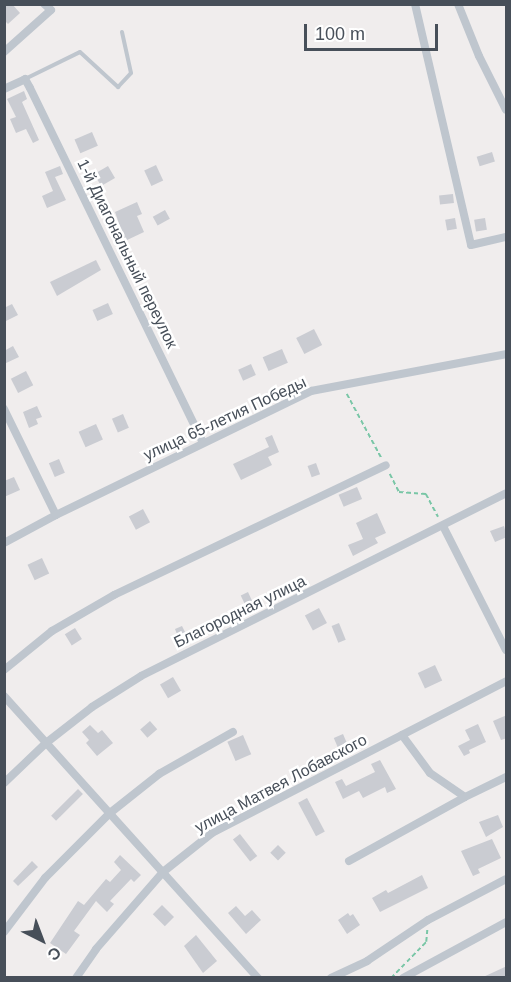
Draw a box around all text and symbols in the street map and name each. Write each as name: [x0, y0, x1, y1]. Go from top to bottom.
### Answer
scale bar: [307, 12, 440, 50]
text: 100 m: [315, 24, 365, 44]
street label: 1-й Диагональный переулок: [73, 156, 181, 352]
street label: улица 65-летия Победы: [141, 373, 309, 465]
street label: Благородная улица: [171, 572, 309, 652]
street label: улица Матвея Лобавского: [192, 730, 370, 838]
north arrow: [12, 910, 72, 970]
text: С: [44, 944, 64, 964]

